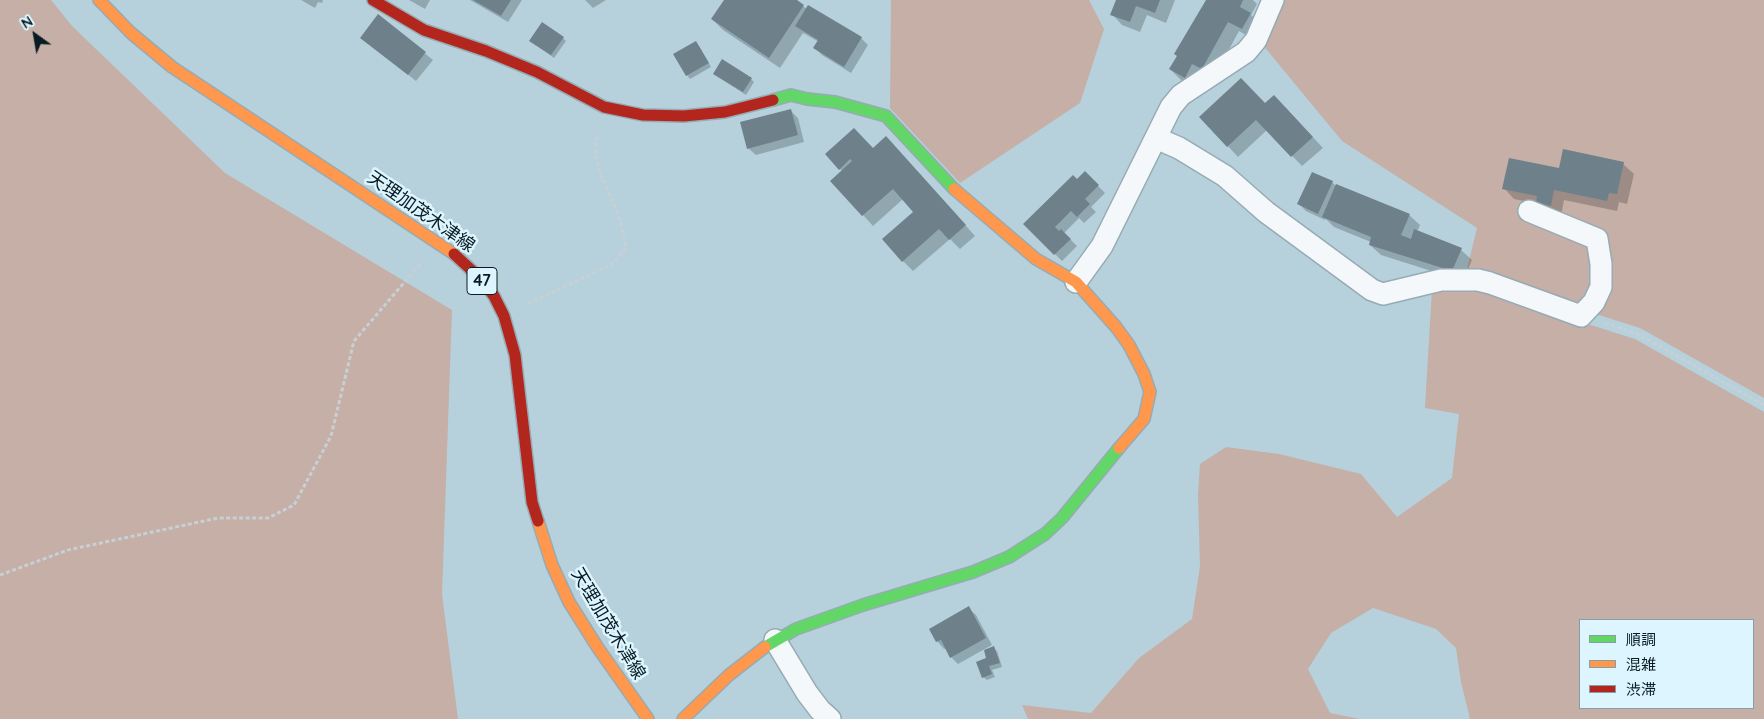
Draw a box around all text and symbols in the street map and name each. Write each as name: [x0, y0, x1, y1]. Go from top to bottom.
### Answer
north arrow: [10, 10, 60, 60]
text: N: [18, 12, 36, 33]
street label: 天理加茂木津線: [363, 167, 479, 257]
road number: 47: [467, 268, 497, 294]
street label: 天理加茂木津線: [566, 564, 650, 684]
legend: [1579, 619, 1754, 709]
text: 順調: [1626, 630, 1656, 649]
text: 混雑: [1626, 655, 1656, 674]
text: 渋滞: [1626, 680, 1656, 699]

